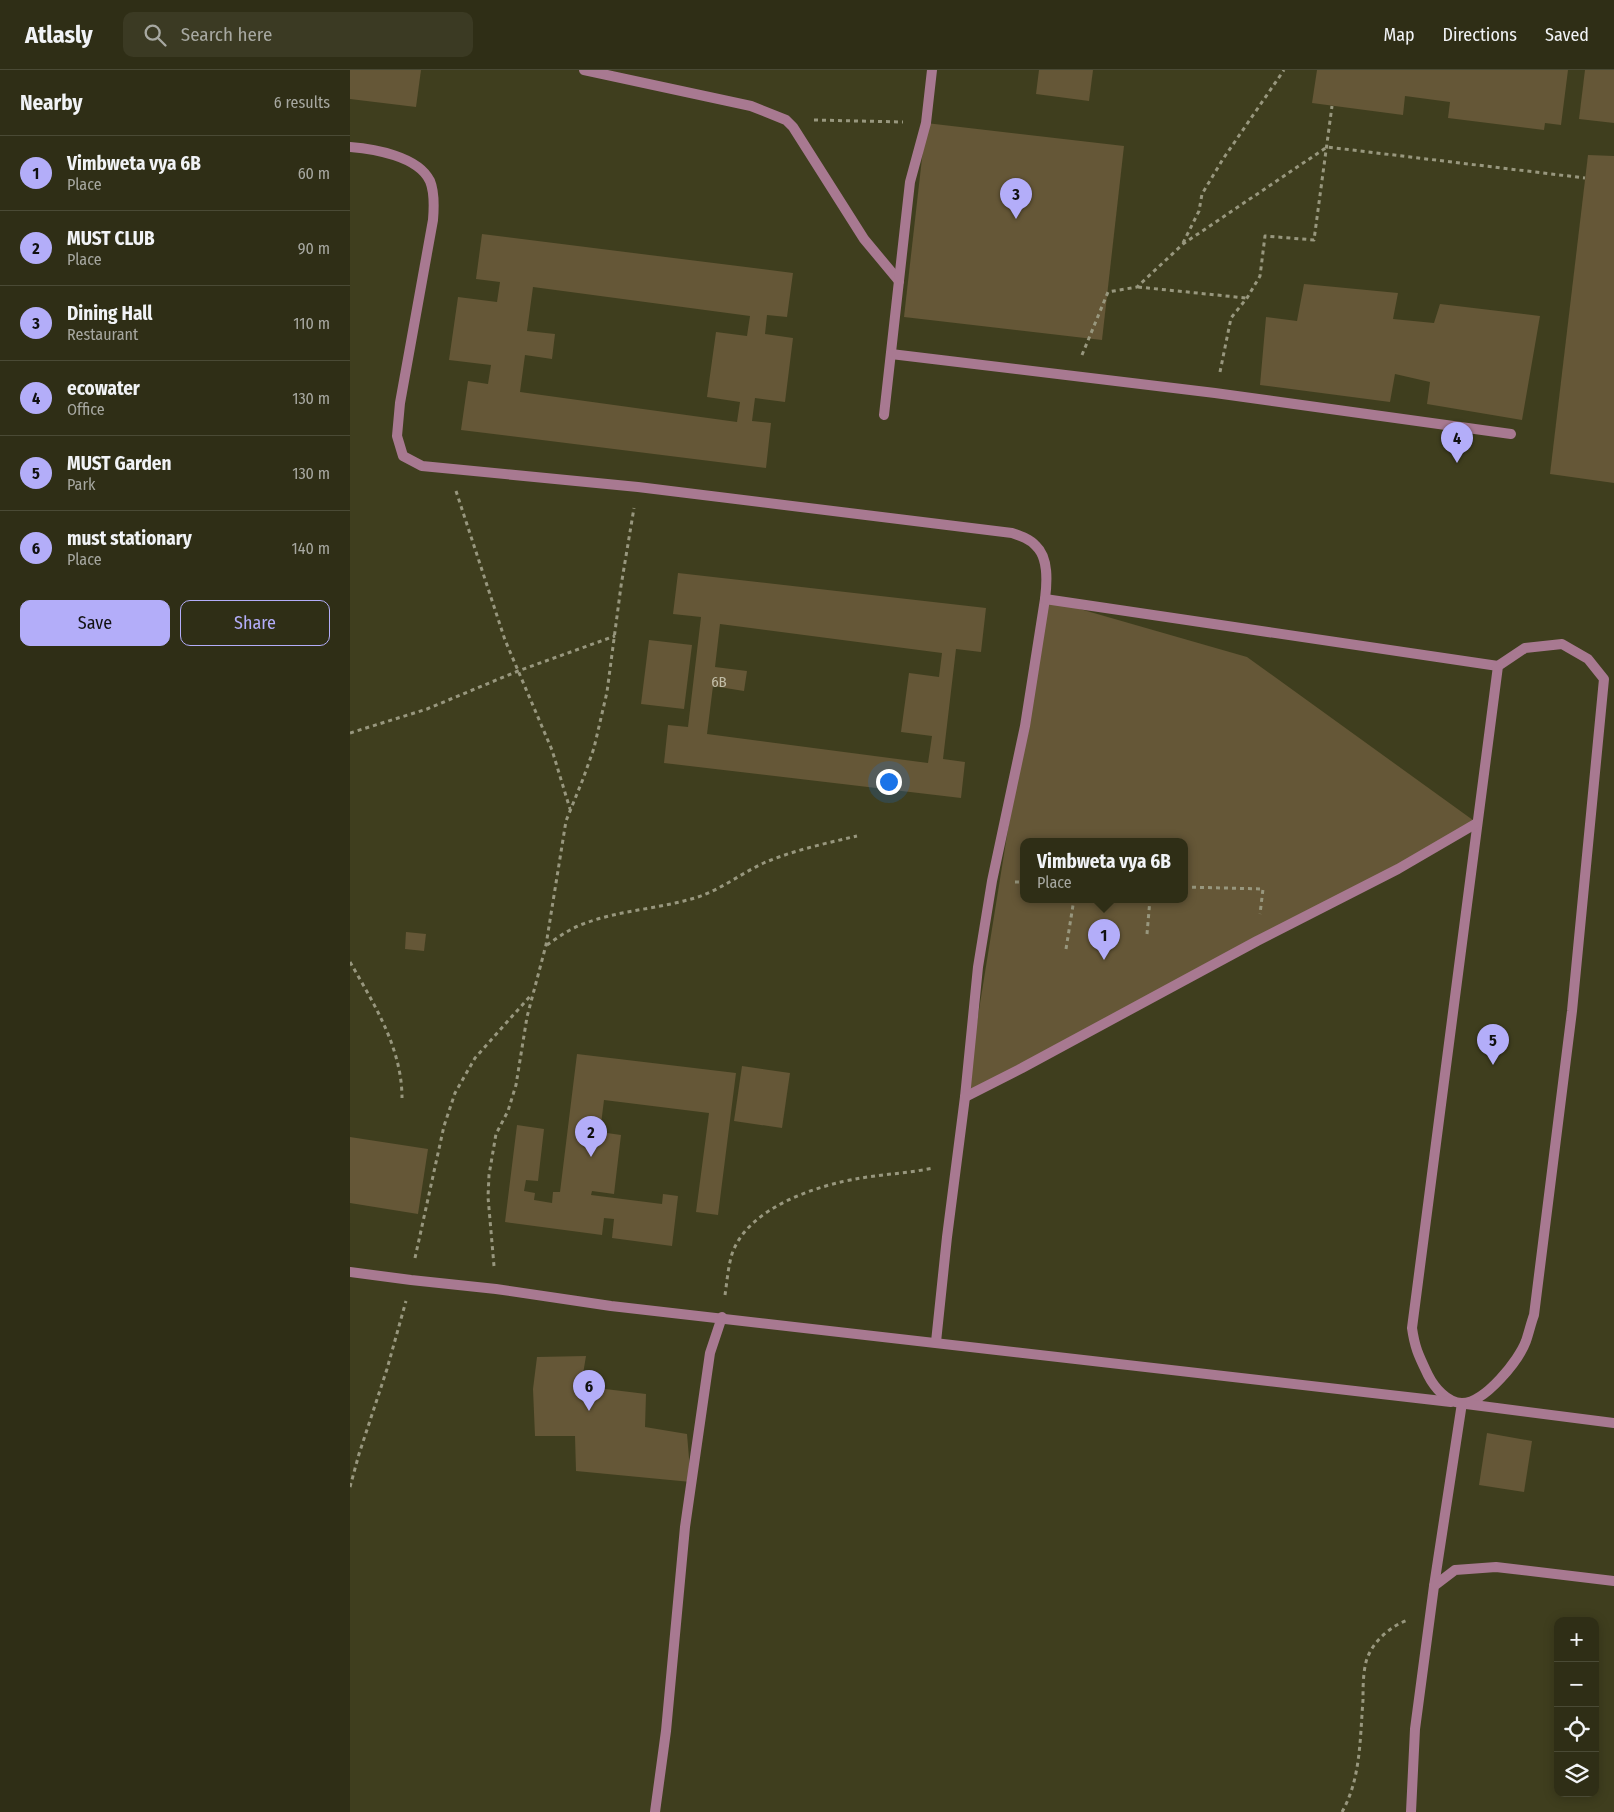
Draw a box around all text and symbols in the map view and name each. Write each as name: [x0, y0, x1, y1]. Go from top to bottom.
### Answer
search box: [123, 12, 473, 57]
text: Atlasly: [25, 21, 93, 49]
icon: search: [141, 21, 169, 49]
text: Search here: [181, 23, 272, 46]
text: Map: [1383, 24, 1415, 46]
text: Directions: [1443, 24, 1517, 46]
text: Saved: [1545, 24, 1589, 46]
text: Nearby: [20, 90, 82, 116]
text: 6 results: [274, 93, 330, 112]
text: Vimbweta vya 6B: [67, 152, 201, 175]
text: 1: [33, 164, 39, 183]
text: 60 m: [298, 164, 330, 183]
text: Place: [67, 175, 102, 194]
pin: 3: [1000, 178, 1032, 219]
text: MUST CLUB: [67, 227, 155, 250]
text: 2: [32, 239, 40, 258]
text: 90 m: [298, 239, 330, 258]
text: Place: [67, 250, 102, 269]
text: Dining Hall: [67, 302, 153, 325]
text: 3: [32, 314, 40, 333]
text: 110 m: [293, 314, 330, 333]
text: Restaurant: [67, 325, 138, 344]
text: ecowater: [67, 377, 140, 400]
text: 4: [32, 389, 40, 408]
text: 130 m: [292, 389, 330, 408]
text: Office: [67, 400, 105, 419]
pin: 4: [1441, 422, 1473, 463]
text: MUST Garden: [67, 452, 171, 475]
text: 5: [32, 464, 40, 483]
text: 130 m: [292, 464, 330, 483]
text: Park: [67, 475, 95, 494]
text: must stationary: [67, 527, 192, 550]
text: 6: [32, 539, 40, 558]
text: 140 m: [292, 539, 330, 558]
text: Place: [67, 550, 102, 569]
button: Save: [20, 600, 170, 646]
button: Share: [180, 600, 330, 646]
house number: 6B: [711, 673, 727, 691]
your location: [876, 769, 902, 795]
popup: [1020, 838, 1188, 903]
text: Vimbweta vya 6B: [1037, 850, 1171, 873]
text: Place: [1037, 873, 1072, 892]
pin: 1: [1088, 919, 1120, 960]
pin: 5: [1477, 1024, 1509, 1065]
pin: 2: [575, 1116, 607, 1157]
pin: 6: [573, 1370, 605, 1411]
map controls: [1554, 1617, 1599, 1797]
button: +: [1554, 1617, 1599, 1662]
button: −: [1554, 1662, 1599, 1707]
button: locate: [1554, 1707, 1599, 1752]
button: layers: [1554, 1752, 1599, 1797]

